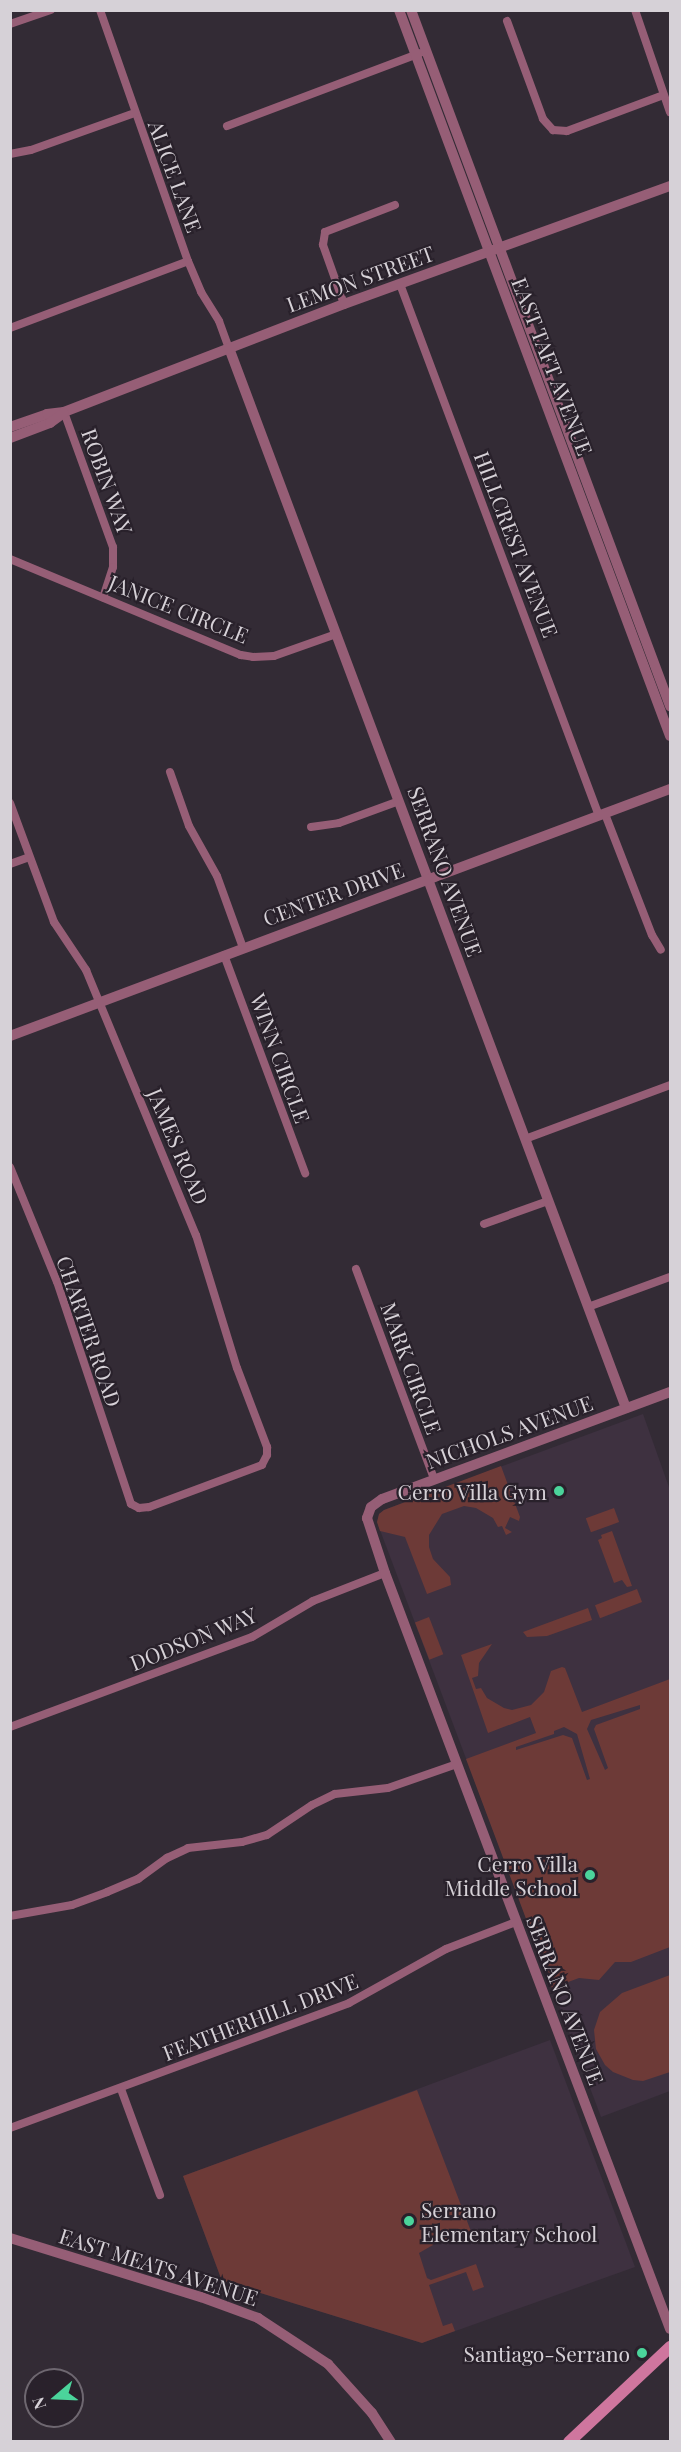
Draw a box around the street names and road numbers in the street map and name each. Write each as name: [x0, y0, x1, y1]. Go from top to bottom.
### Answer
street label: ALICE LANE: [144, 117, 208, 235]
street label: LEMON STREET: [283, 240, 437, 316]
street label: EAST TAFT AVENUE: [507, 272, 599, 460]
street label: ROBIN WAY: [77, 424, 139, 538]
street label: HILLCREST AVENUE: [470, 447, 564, 641]
street label: JANICE CIRCLE: [105, 569, 253, 647]
street label: SERRANO AVENUE: [403, 782, 489, 960]
street label: CENTER DRIVE: [259, 856, 407, 930]
street label: WINN CIRCLE: [246, 990, 316, 1126]
street label: JAMES ROAD: [143, 1084, 215, 1208]
street label: CHARTER ROAD: [52, 1252, 128, 1410]
street label: MARK CIRCLE: [376, 1299, 448, 1437]
street label: NICHOLS AVENUE: [422, 1389, 596, 1473]
street label: DODSON WAY: [126, 1601, 260, 1675]
street label: SERRANO AVENUE: [522, 1912, 610, 2088]
street label: FEATHERHILL DRIVE: [159, 1967, 361, 2065]
street label: EAST MEATS AVENUE: [56, 2222, 262, 2310]

